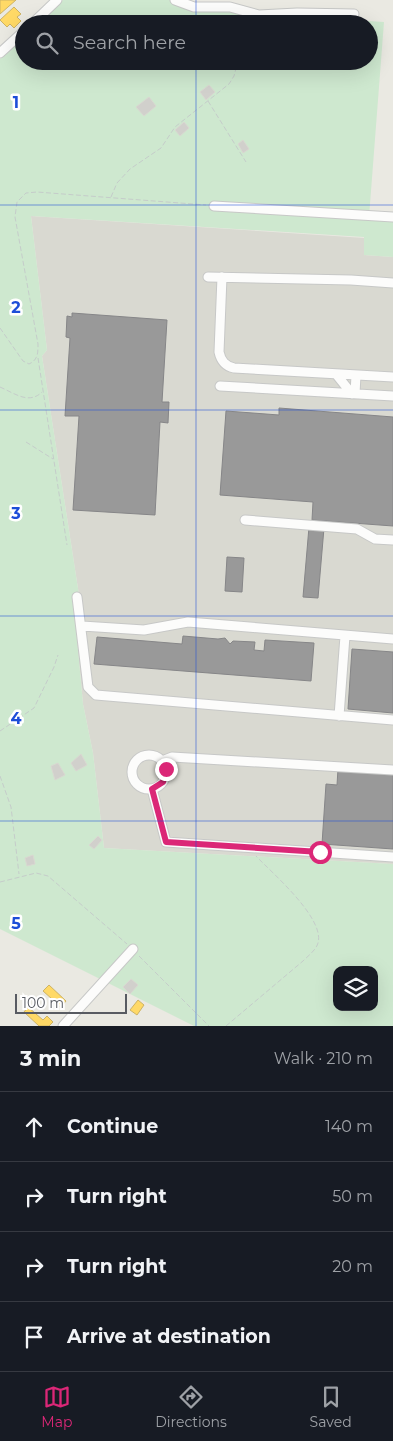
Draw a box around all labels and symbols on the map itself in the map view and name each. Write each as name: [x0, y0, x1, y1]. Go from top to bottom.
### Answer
text: 1: [13, 93, 19, 112]
text: 2: [11, 298, 21, 317]
text: 3: [10, 504, 21, 523]
text: 4: [10, 709, 22, 728]
route end: [155, 758, 178, 781]
route start: [309, 841, 332, 864]
text: 5: [11, 914, 21, 933]
scale bar: [15, 991, 128, 1014]

